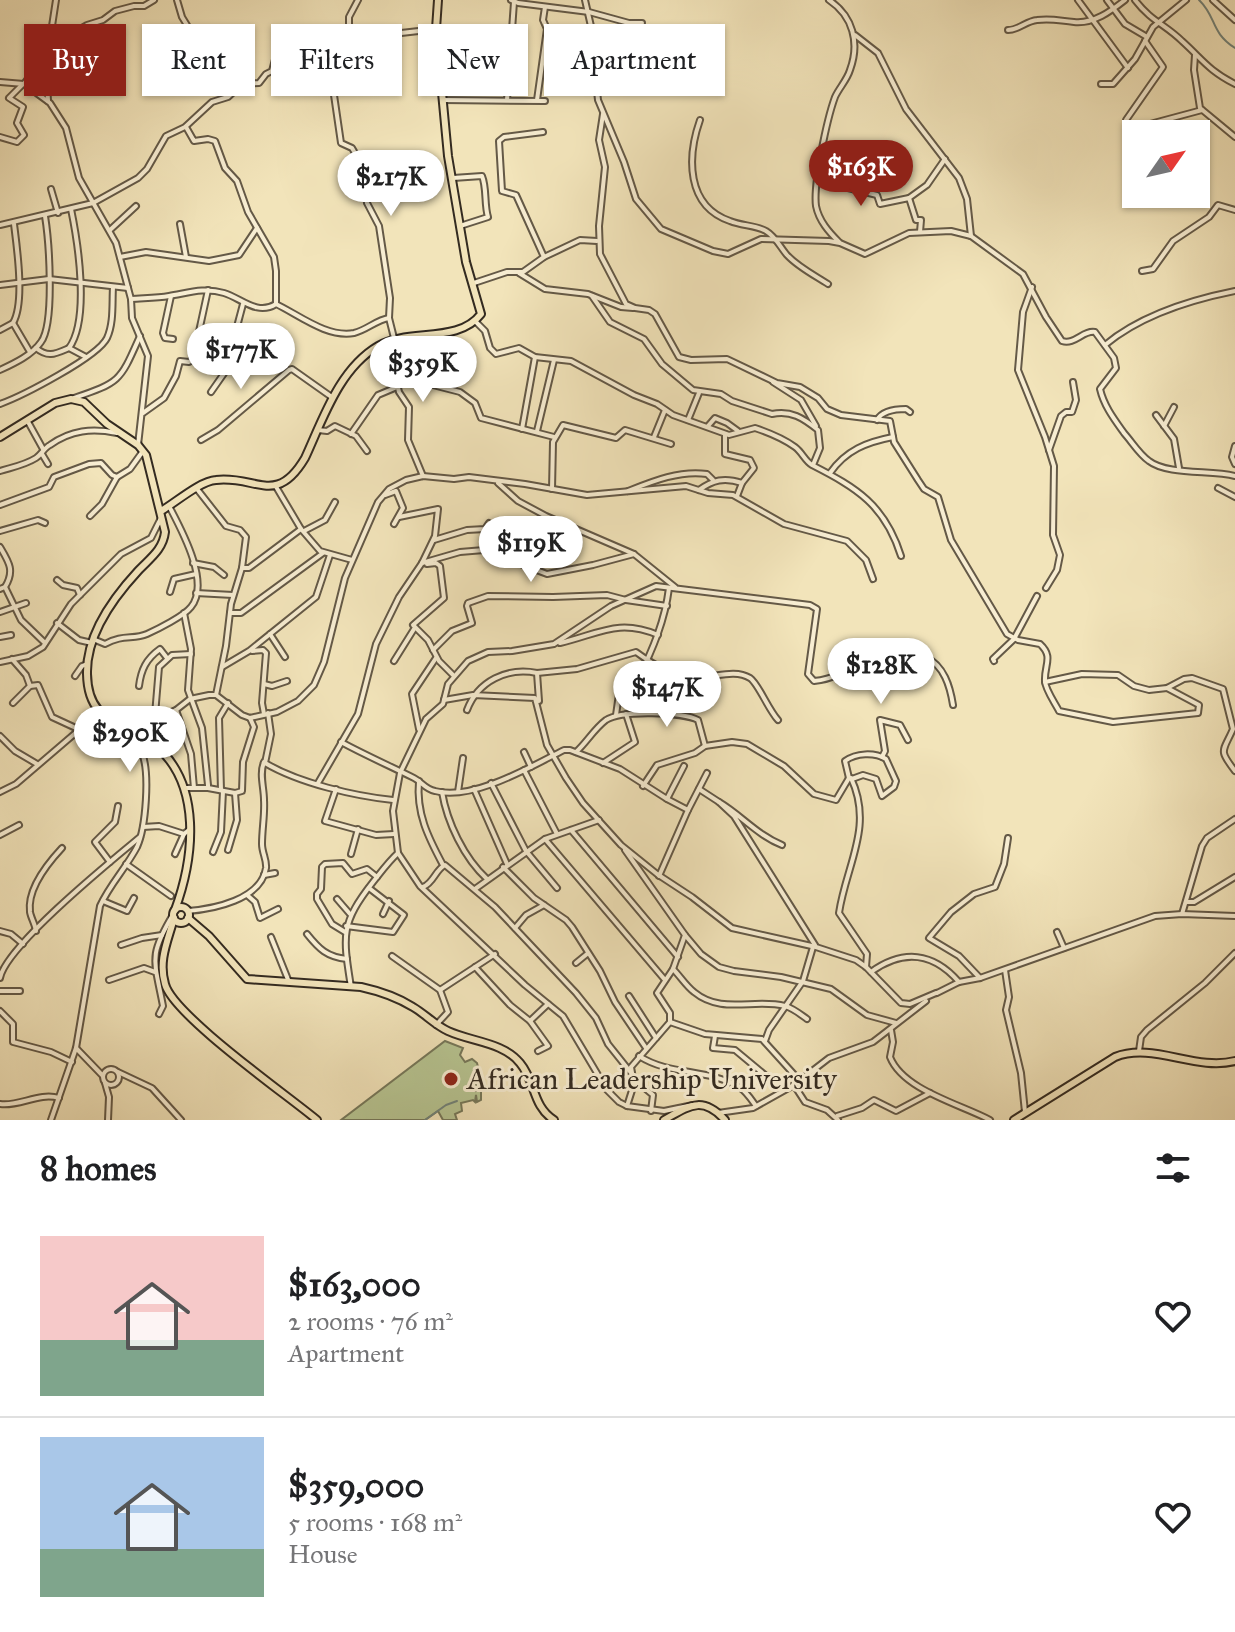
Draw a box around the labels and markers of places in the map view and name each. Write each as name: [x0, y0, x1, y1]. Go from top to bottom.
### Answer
pin: $163K: [805, 140, 917, 208]
pin: $217K: [335, 150, 447, 218]
pin: $177K: [185, 323, 297, 391]
pin: $359K: [367, 336, 479, 404]
pin: $119K: [475, 516, 587, 584]
pin: $128K: [825, 638, 937, 706]
pin: $147K: [611, 661, 723, 729]
pin: $290K: [74, 706, 186, 774]
place label: African Leadership University: [465, 1061, 838, 1097]
marker: African Leadership University: [442, 1070, 460, 1088]

